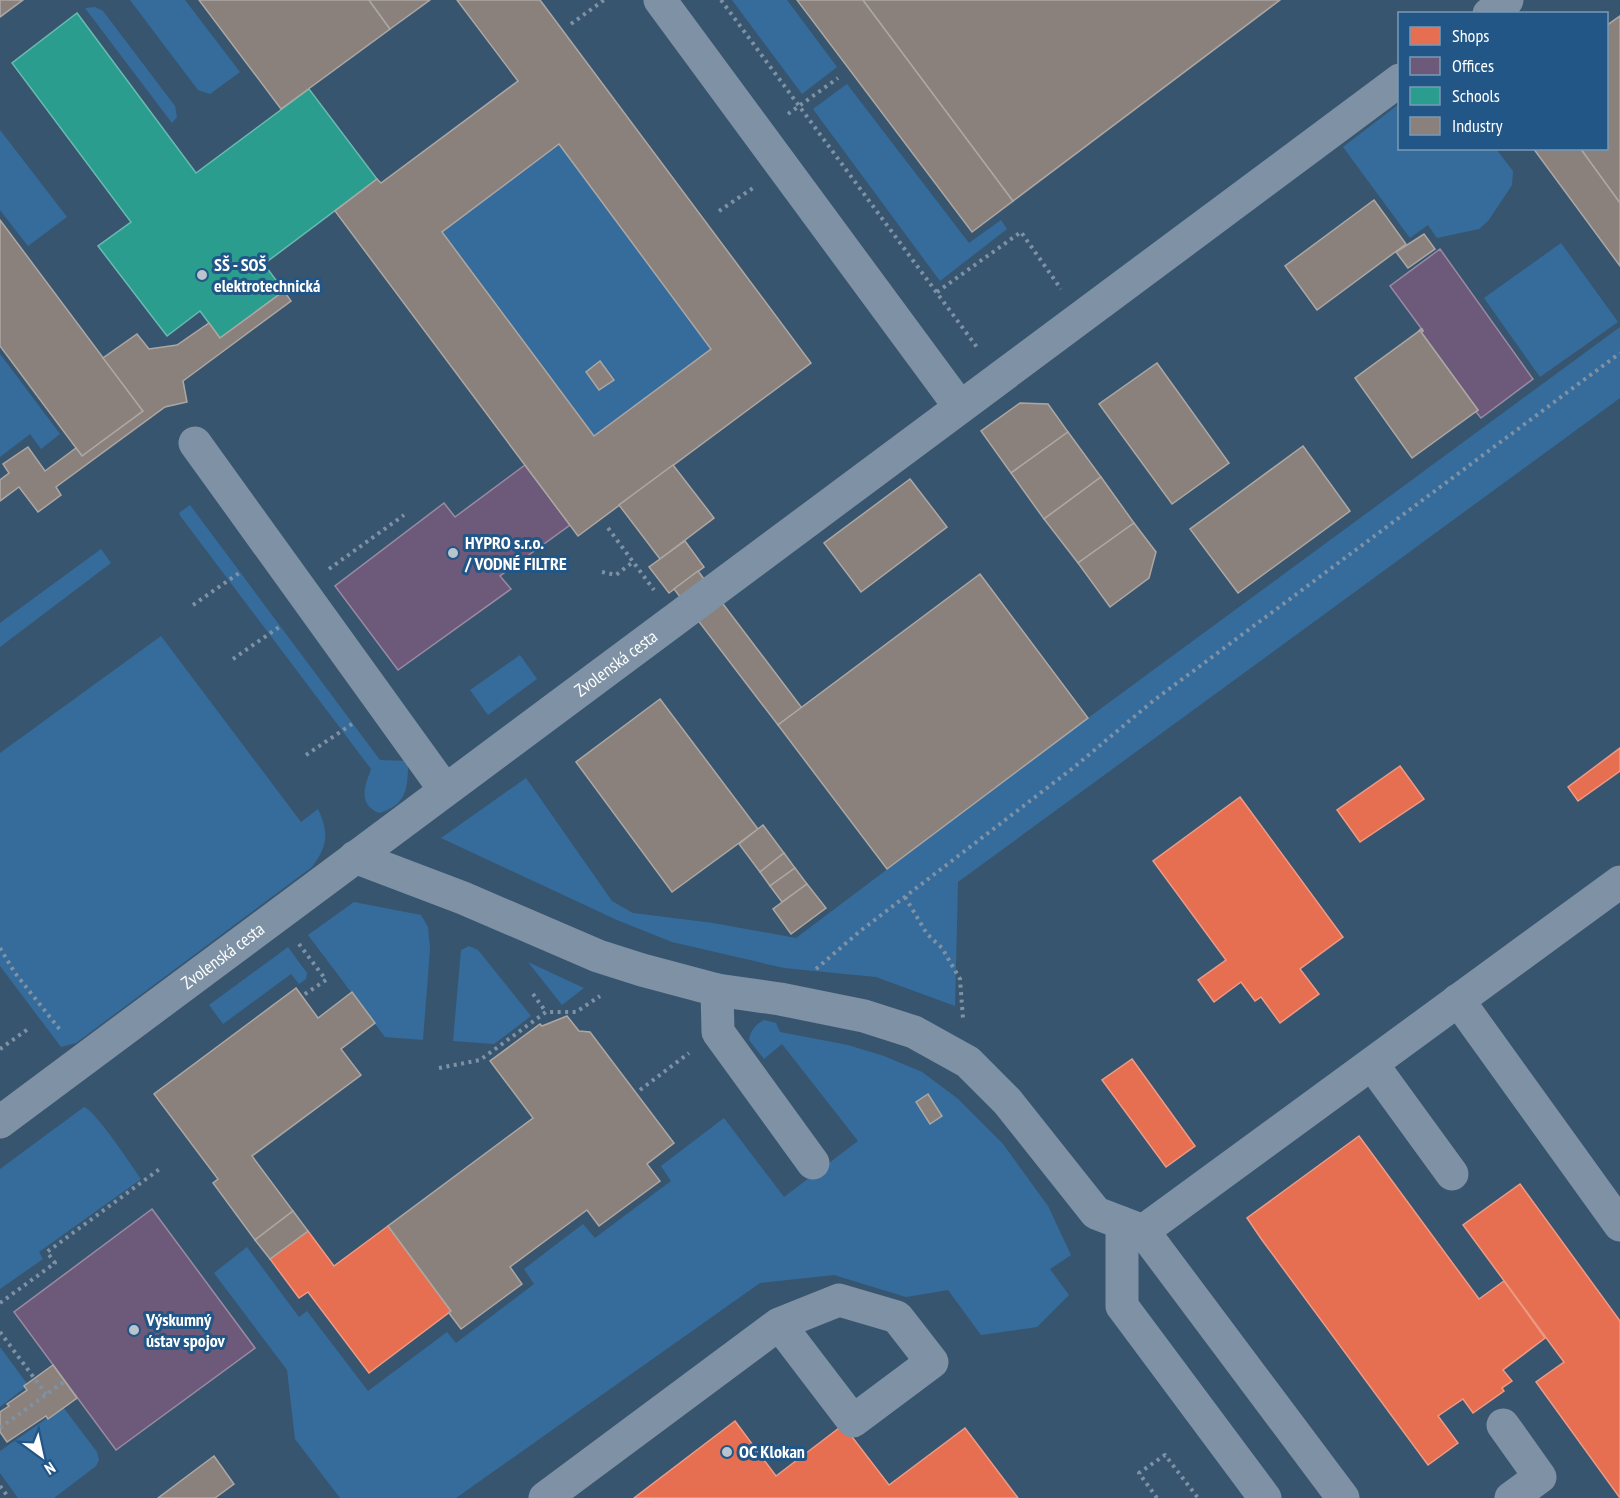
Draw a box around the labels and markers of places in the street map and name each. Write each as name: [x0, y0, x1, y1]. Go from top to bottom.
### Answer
place label: SŠ - SOŠ elektrotechnická: [214, 253, 320, 297]
marker: SŠ - SOŠ elektrotechnická: [195, 268, 209, 282]
place label: HYPRO s.r.o. / VODNÉ FILTRE: [464, 531, 567, 575]
marker: HYPRO s.r.o. / VODNÉ FILTRE: [446, 546, 460, 560]
place label: Výskumný ústav spojov: [145, 1308, 226, 1352]
marker: Výskumný ústav spojov: [127, 1323, 141, 1337]
place label: OC Klokan: [739, 1440, 805, 1463]
marker: OC Klokan: [720, 1445, 734, 1459]

